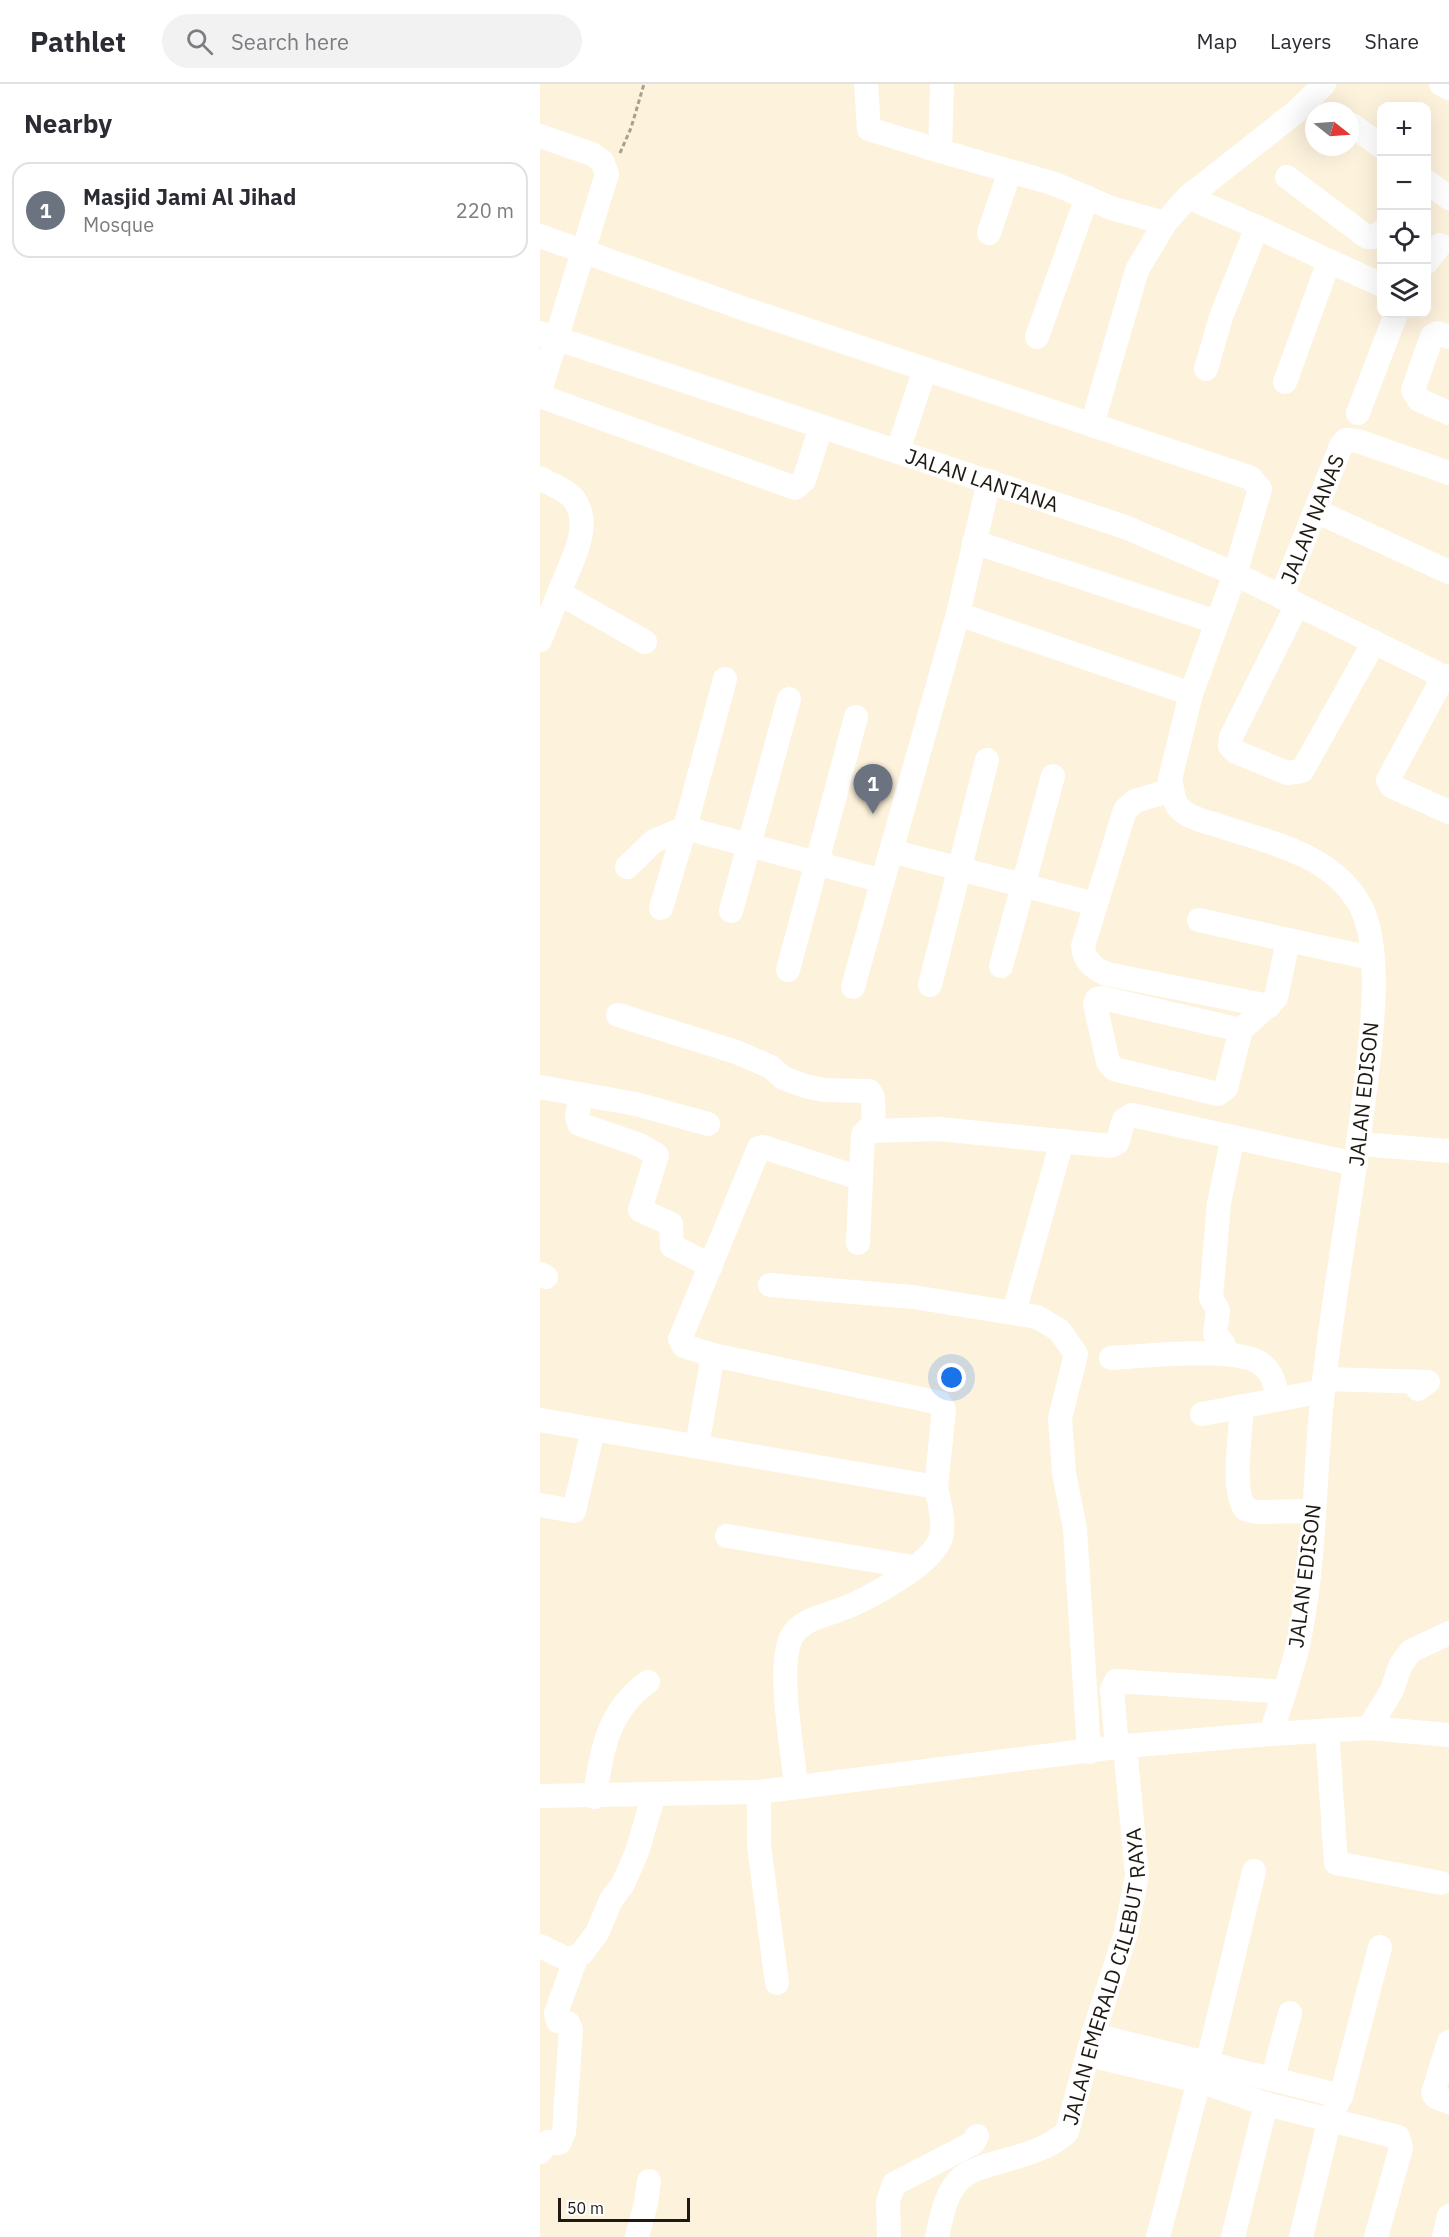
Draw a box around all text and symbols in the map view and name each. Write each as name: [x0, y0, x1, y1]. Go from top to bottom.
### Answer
search box: [162, 14, 582, 68]
text: Pathlet: [30, 23, 126, 60]
icon: search: [183, 25, 216, 58]
text: Search here: [231, 27, 349, 56]
text: Map: [1197, 27, 1237, 55]
text: Layers: [1270, 27, 1332, 55]
text: Share: [1365, 27, 1419, 55]
north arrow: [1305, 102, 1359, 156]
map controls: [1377, 102, 1431, 318]
button: +: [1377, 102, 1431, 156]
text: Nearby: [24, 106, 112, 140]
button: −: [1377, 156, 1431, 210]
text: Masjid Jami Al Jihad: [83, 182, 296, 211]
text: 1: [40, 197, 52, 224]
text: 220 m: [456, 197, 514, 224]
button: locate: [1377, 210, 1431, 264]
text: Mosque: [83, 211, 154, 238]
button: layers: [1377, 264, 1431, 318]
street label: JALAN LANTANA: [902, 441, 1063, 518]
street label: JALAN NANAS: [1274, 450, 1350, 588]
pin: 1: [854, 764, 892, 814]
street label: JALAN EDISON: [1342, 1020, 1384, 1168]
your location: [937, 1363, 966, 1392]
street label: JALAN EDISON: [1281, 1502, 1327, 1650]
street label: JALAN EMERALD CILEBUT RAYA: [1055, 1827, 1151, 2128]
scale bar: [558, 2195, 690, 2222]
text: 50 m: [567, 2198, 604, 2218]

